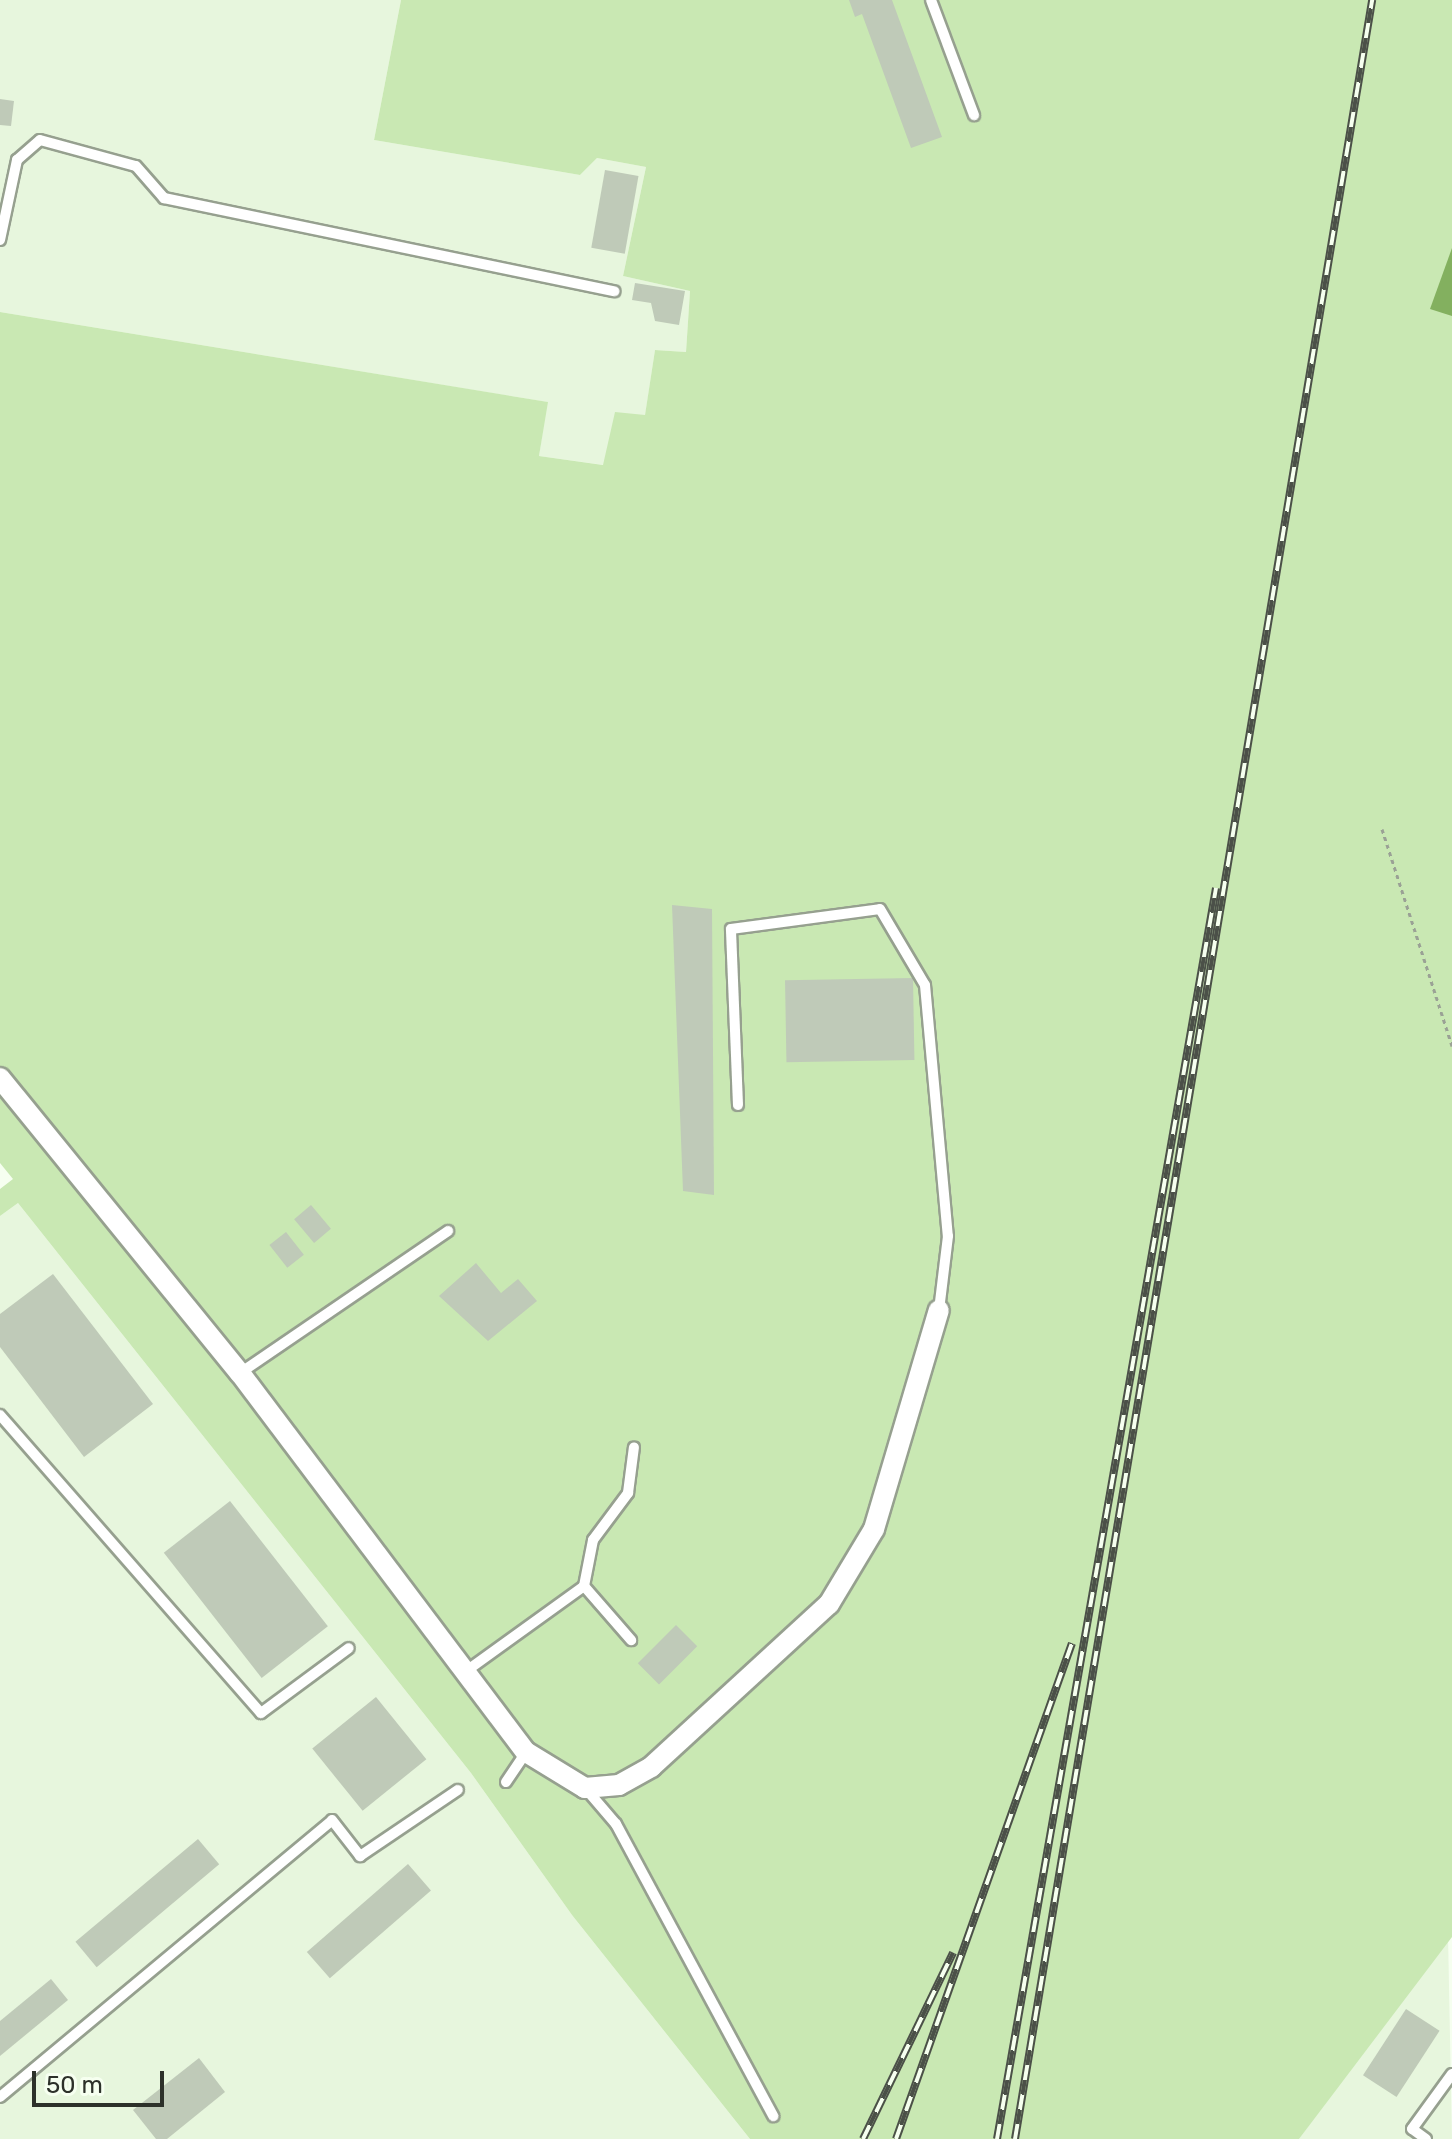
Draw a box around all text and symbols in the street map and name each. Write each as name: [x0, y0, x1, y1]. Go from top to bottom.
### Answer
scale bar: [36, 2055, 168, 2105]
text: 50 m: [46, 2071, 103, 2099]

